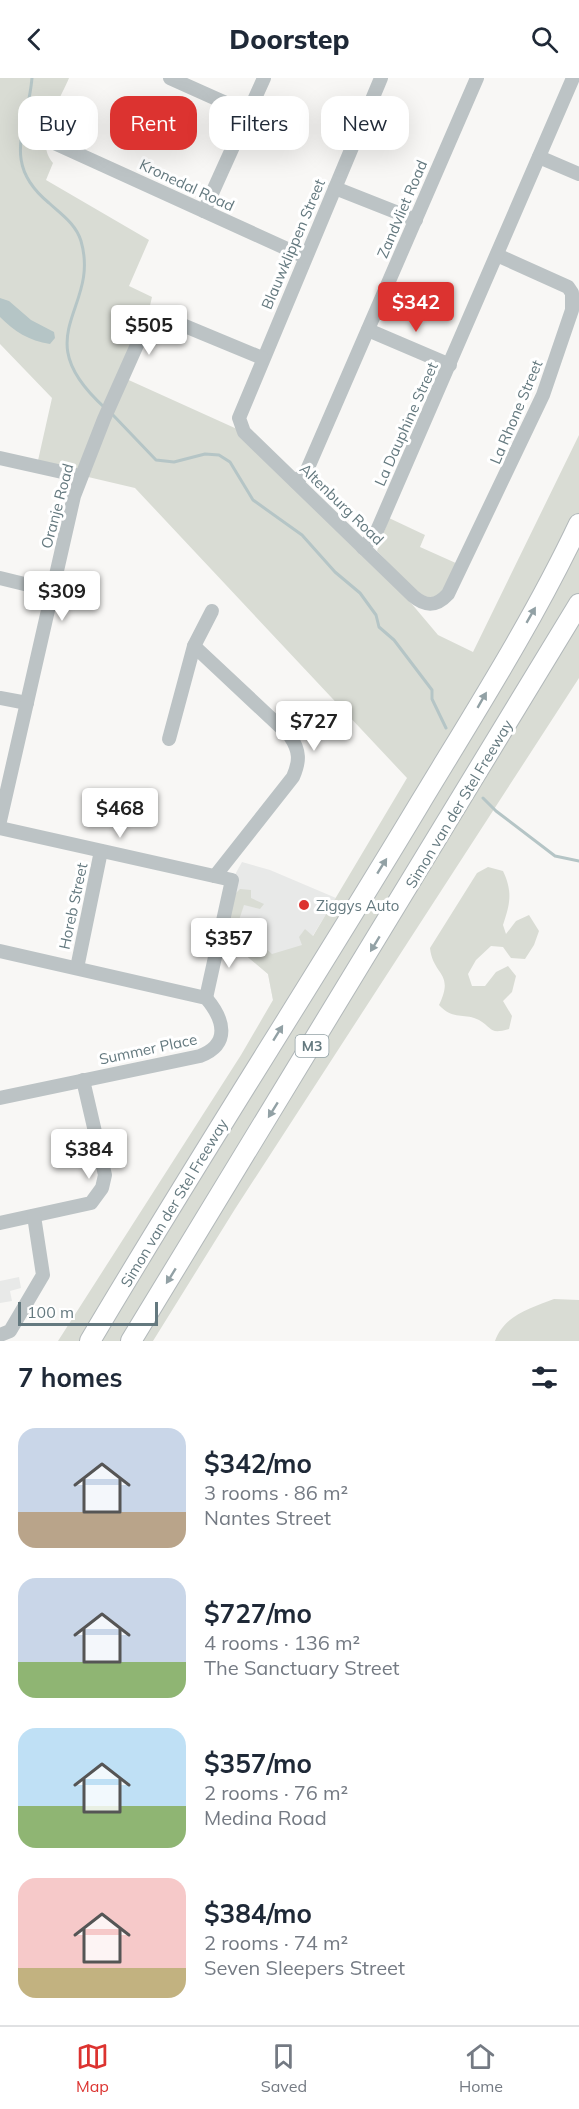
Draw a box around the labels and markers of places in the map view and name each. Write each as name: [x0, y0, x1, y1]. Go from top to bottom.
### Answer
pin: $342: [380, 282, 452, 333]
pin: $505: [113, 305, 185, 356]
pin: $309: [26, 571, 98, 622]
pin: $727: [278, 701, 350, 752]
pin: $468: [84, 788, 156, 839]
place label: Ziggys Auto: [316, 896, 399, 915]
marker: Ziggys Auto: [297, 898, 311, 912]
pin: $357: [193, 918, 265, 969]
pin: $384: [53, 1129, 125, 1180]

